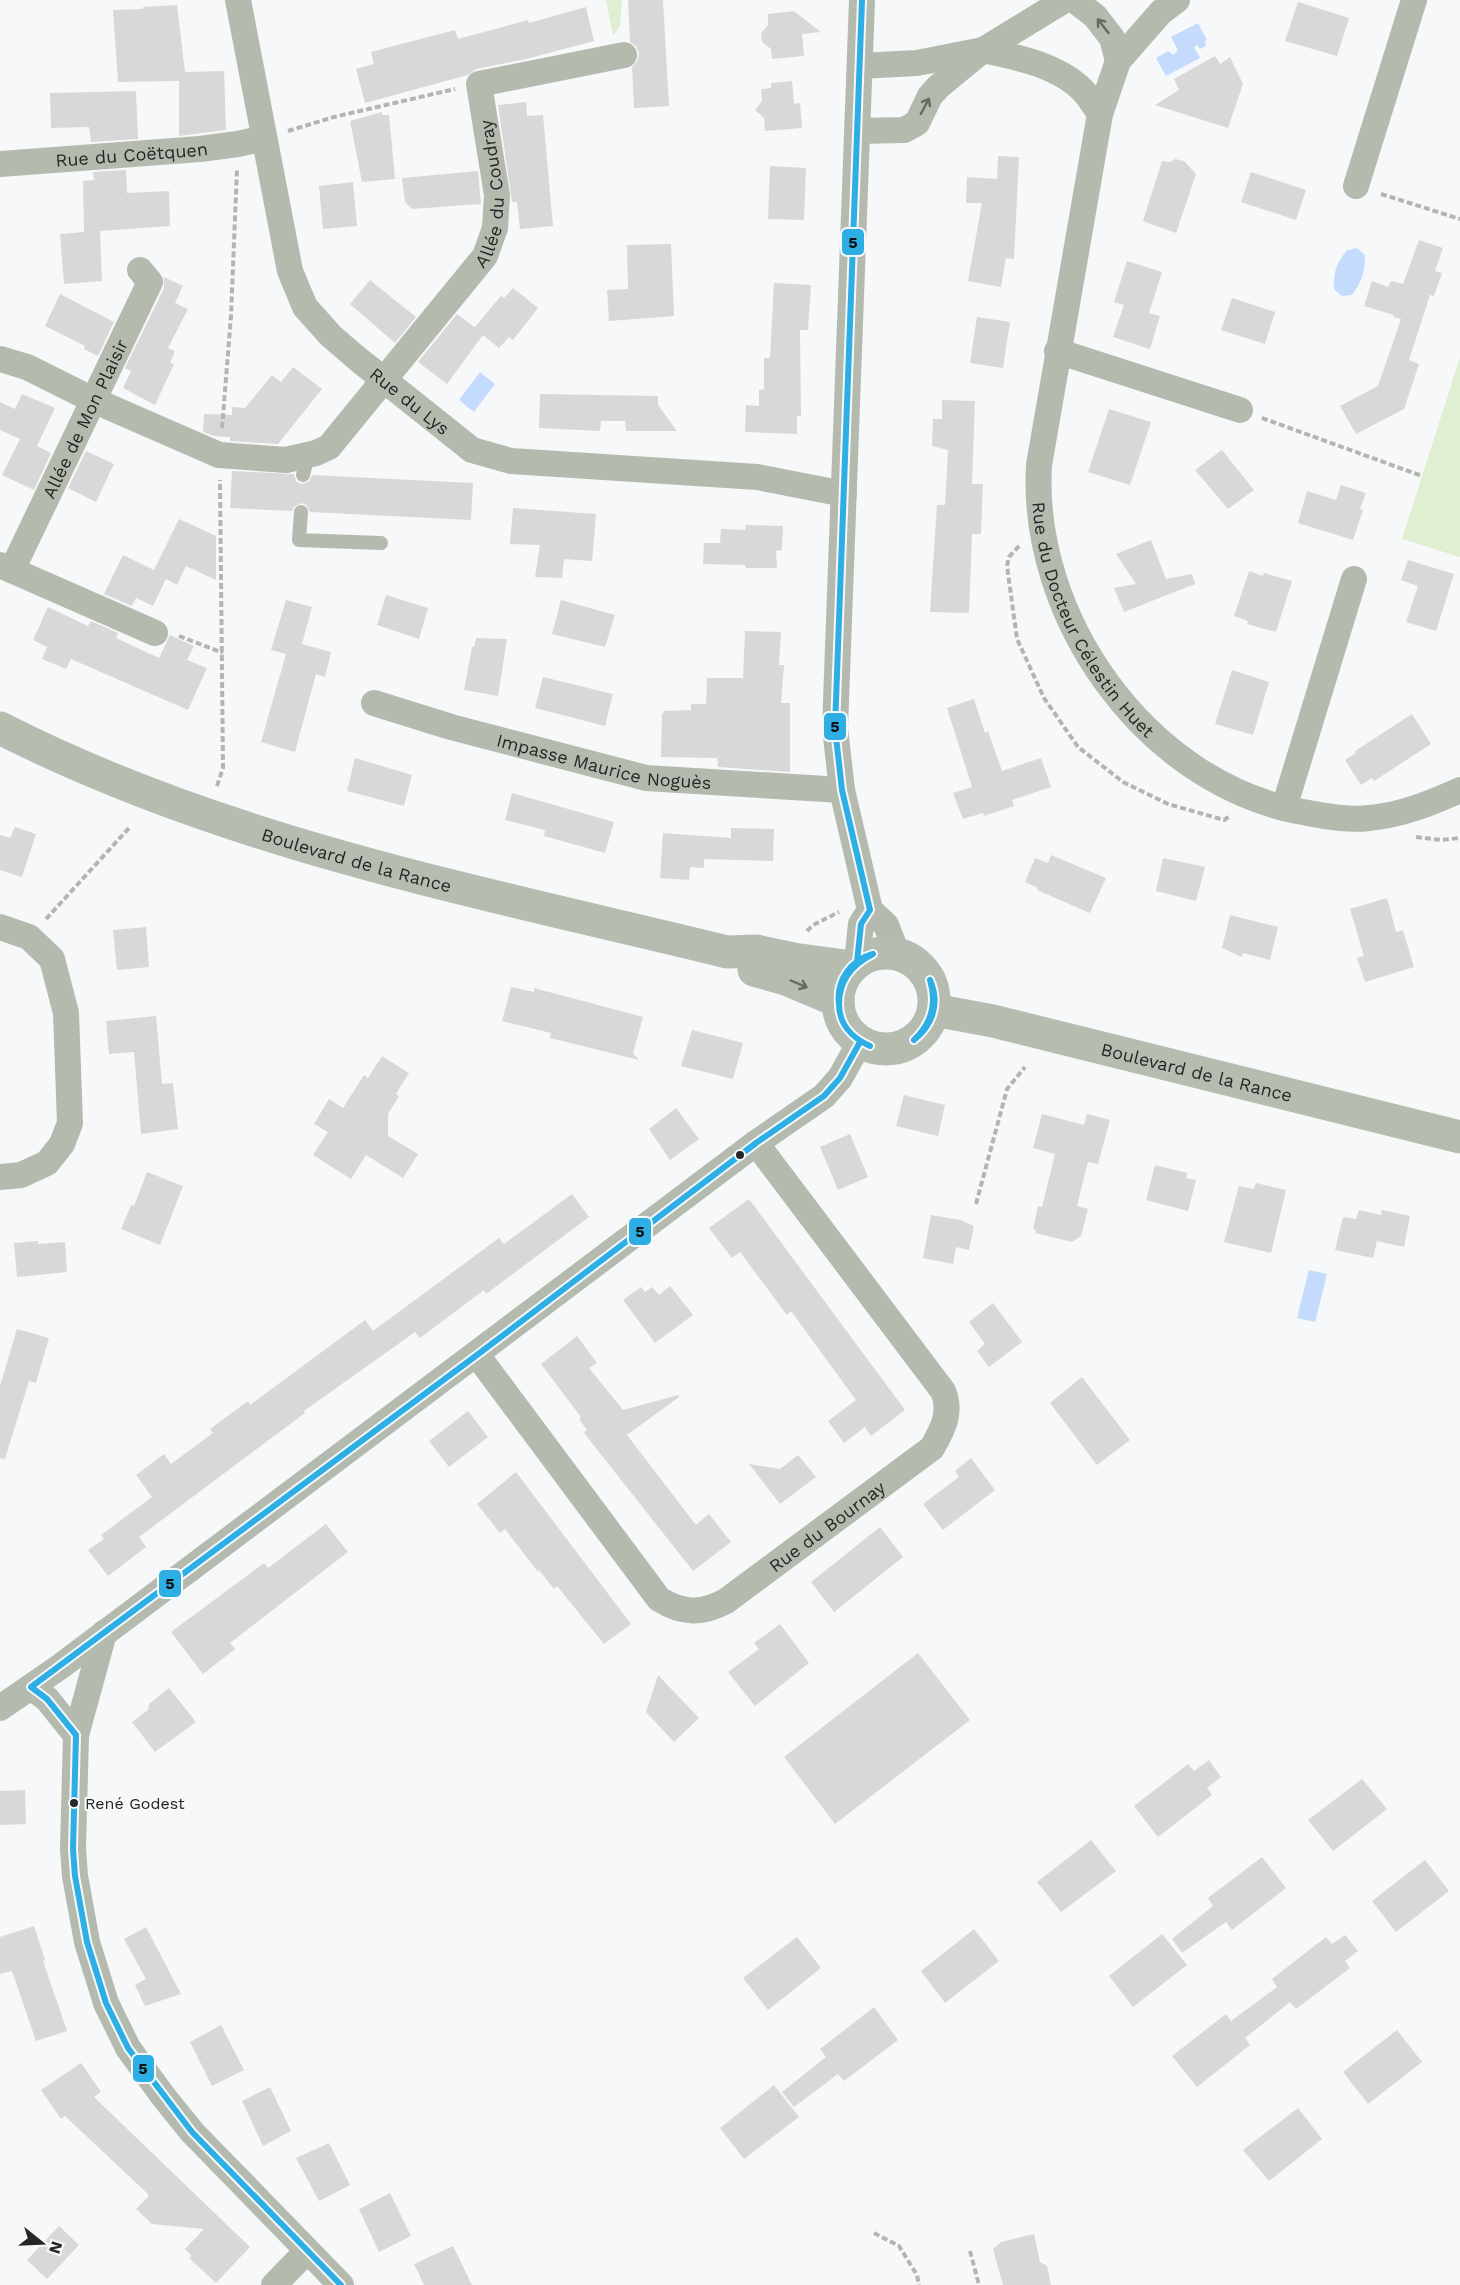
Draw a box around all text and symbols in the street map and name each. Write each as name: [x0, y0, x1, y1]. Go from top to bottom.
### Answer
one-way arrow: [1096, 18, 1109, 34]
one-way arrow: [919, 98, 931, 115]
street label: Allée du Coudray: [470, 118, 508, 271]
street label: Rue du Coëtquen: [55, 138, 209, 170]
line badge: 5: [841, 228, 865, 256]
text: 5: [848, 233, 858, 252]
street label: Allée de Mon Plaisir: [37, 335, 132, 502]
street label: Rue du Lys: [366, 363, 454, 439]
street label: Rue du Docteur Célestin Huet: [1029, 501, 1159, 742]
line badge: 5: [823, 712, 847, 741]
text: 5: [830, 717, 840, 736]
street label: Impasse Maurice Noguès: [495, 729, 712, 792]
street label: Boulevard de la Rance: [259, 823, 454, 896]
one-way arrow: [790, 980, 808, 991]
street label: Boulevard de la Rance: [1099, 1038, 1295, 1105]
unlabelled marker: [734, 1149, 746, 1161]
line badge: 5: [628, 1217, 652, 1246]
text: 5: [635, 1222, 645, 1241]
street label: Rue du Bournay: [765, 1476, 889, 1576]
line badge: 5: [158, 1569, 182, 1598]
text: 5: [165, 1574, 175, 1593]
place label: René Godest: [85, 1794, 185, 1813]
marker: René Godest: [68, 1797, 80, 1809]
line badge: 5: [132, 2054, 155, 2083]
text: 5: [138, 2059, 148, 2078]
north arrow: [12, 2213, 72, 2273]
text: N: [45, 2239, 67, 2256]

